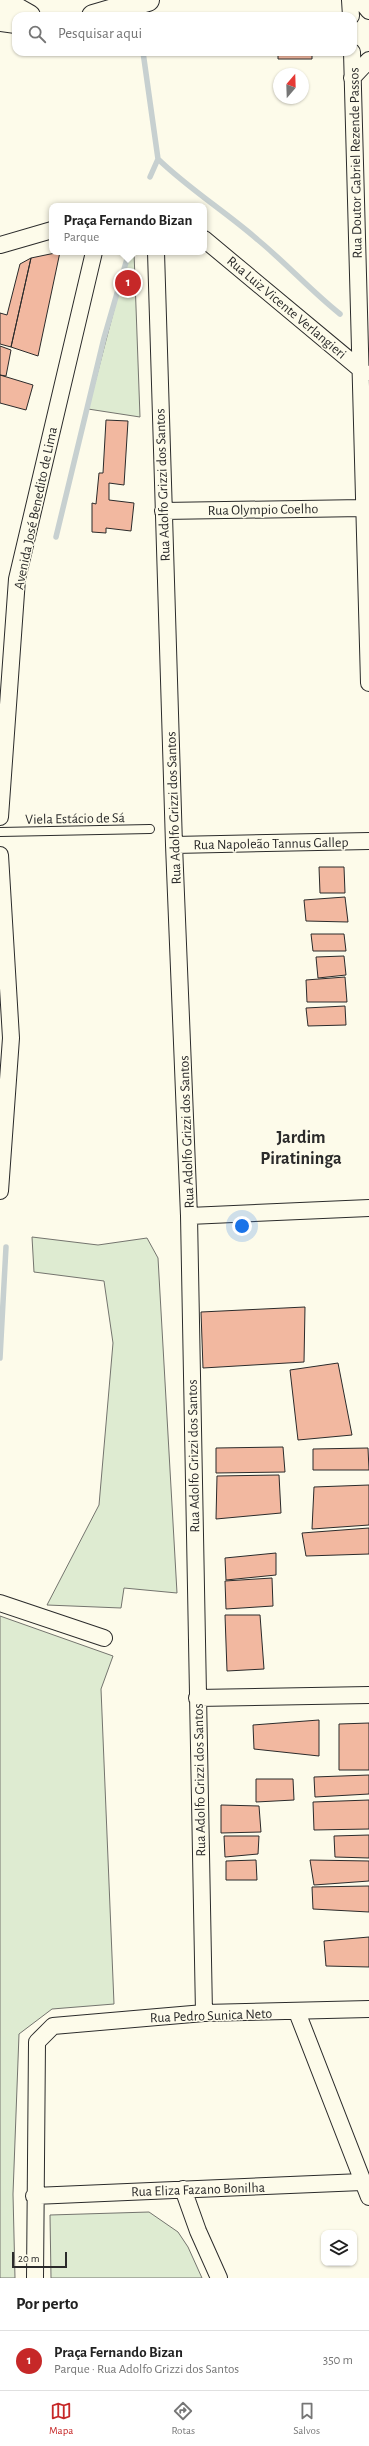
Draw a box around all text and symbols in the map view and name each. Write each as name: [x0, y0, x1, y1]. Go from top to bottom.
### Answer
search box: [12, 12, 357, 56]
icon: search: [26, 23, 48, 45]
text: Pesquisar aqui: [58, 26, 142, 41]
street label: Rua Doutor Gabriel Rezende Passos: [347, 67, 365, 259]
north arrow: [273, 68, 309, 104]
popup: [49, 203, 207, 255]
text: Praça Fernando Bizan: [64, 213, 192, 228]
text: Parque: [64, 231, 99, 244]
street label: Rua Luiz Vicente Verlangieri: [224, 254, 349, 362]
pin: 1: [115, 268, 141, 298]
street label: Rua Adolfo Grizzi dos Santos: [153, 408, 173, 562]
street label: Avenida José Benedito de Lima: [12, 425, 60, 591]
street label: Rua Olympio Coelho: [208, 502, 319, 518]
street label: Rua Adolfo Grizzi dos Santos: [164, 731, 184, 885]
street label: Viela Estácio de Sá: [25, 811, 125, 827]
street label: Rua Napoleão Tannus Gallep: [193, 836, 349, 852]
street label: Rua Adolfo Grizzi dos Santos: [177, 1055, 197, 1209]
district label: Jardim Piratininga: [260, 1129, 342, 1168]
your location: [232, 1216, 252, 1236]
street label: Rua Adolfo Grizzi dos Santos: [186, 1379, 202, 1533]
street label: Rua Adolfo Grizzi dos Santos: [192, 1703, 208, 1857]
street label: Rua Pedro Sunica Neto: [150, 2007, 273, 2025]
street label: Rua Eliza Fazano Bonilha: [131, 2181, 266, 2199]
map controls: [321, 2230, 357, 2266]
button: layers: [321, 2230, 357, 2266]
scale bar: [12, 2250, 67, 2269]
text: 20 m: [18, 2253, 39, 2264]
text: Por perto: [16, 2295, 79, 2312]
text: Praça Fernando Bizan: [54, 2345, 183, 2360]
text: 1: [27, 2354, 31, 2367]
text: 350 m: [323, 2354, 353, 2367]
text: Parque · Rua Adolfo Grizzi dos Santos: [54, 2363, 239, 2376]
tab: Mapa: [49, 2400, 73, 2437]
tab: Rotas: [171, 2400, 195, 2437]
tab: Salvos: [293, 2400, 320, 2437]

